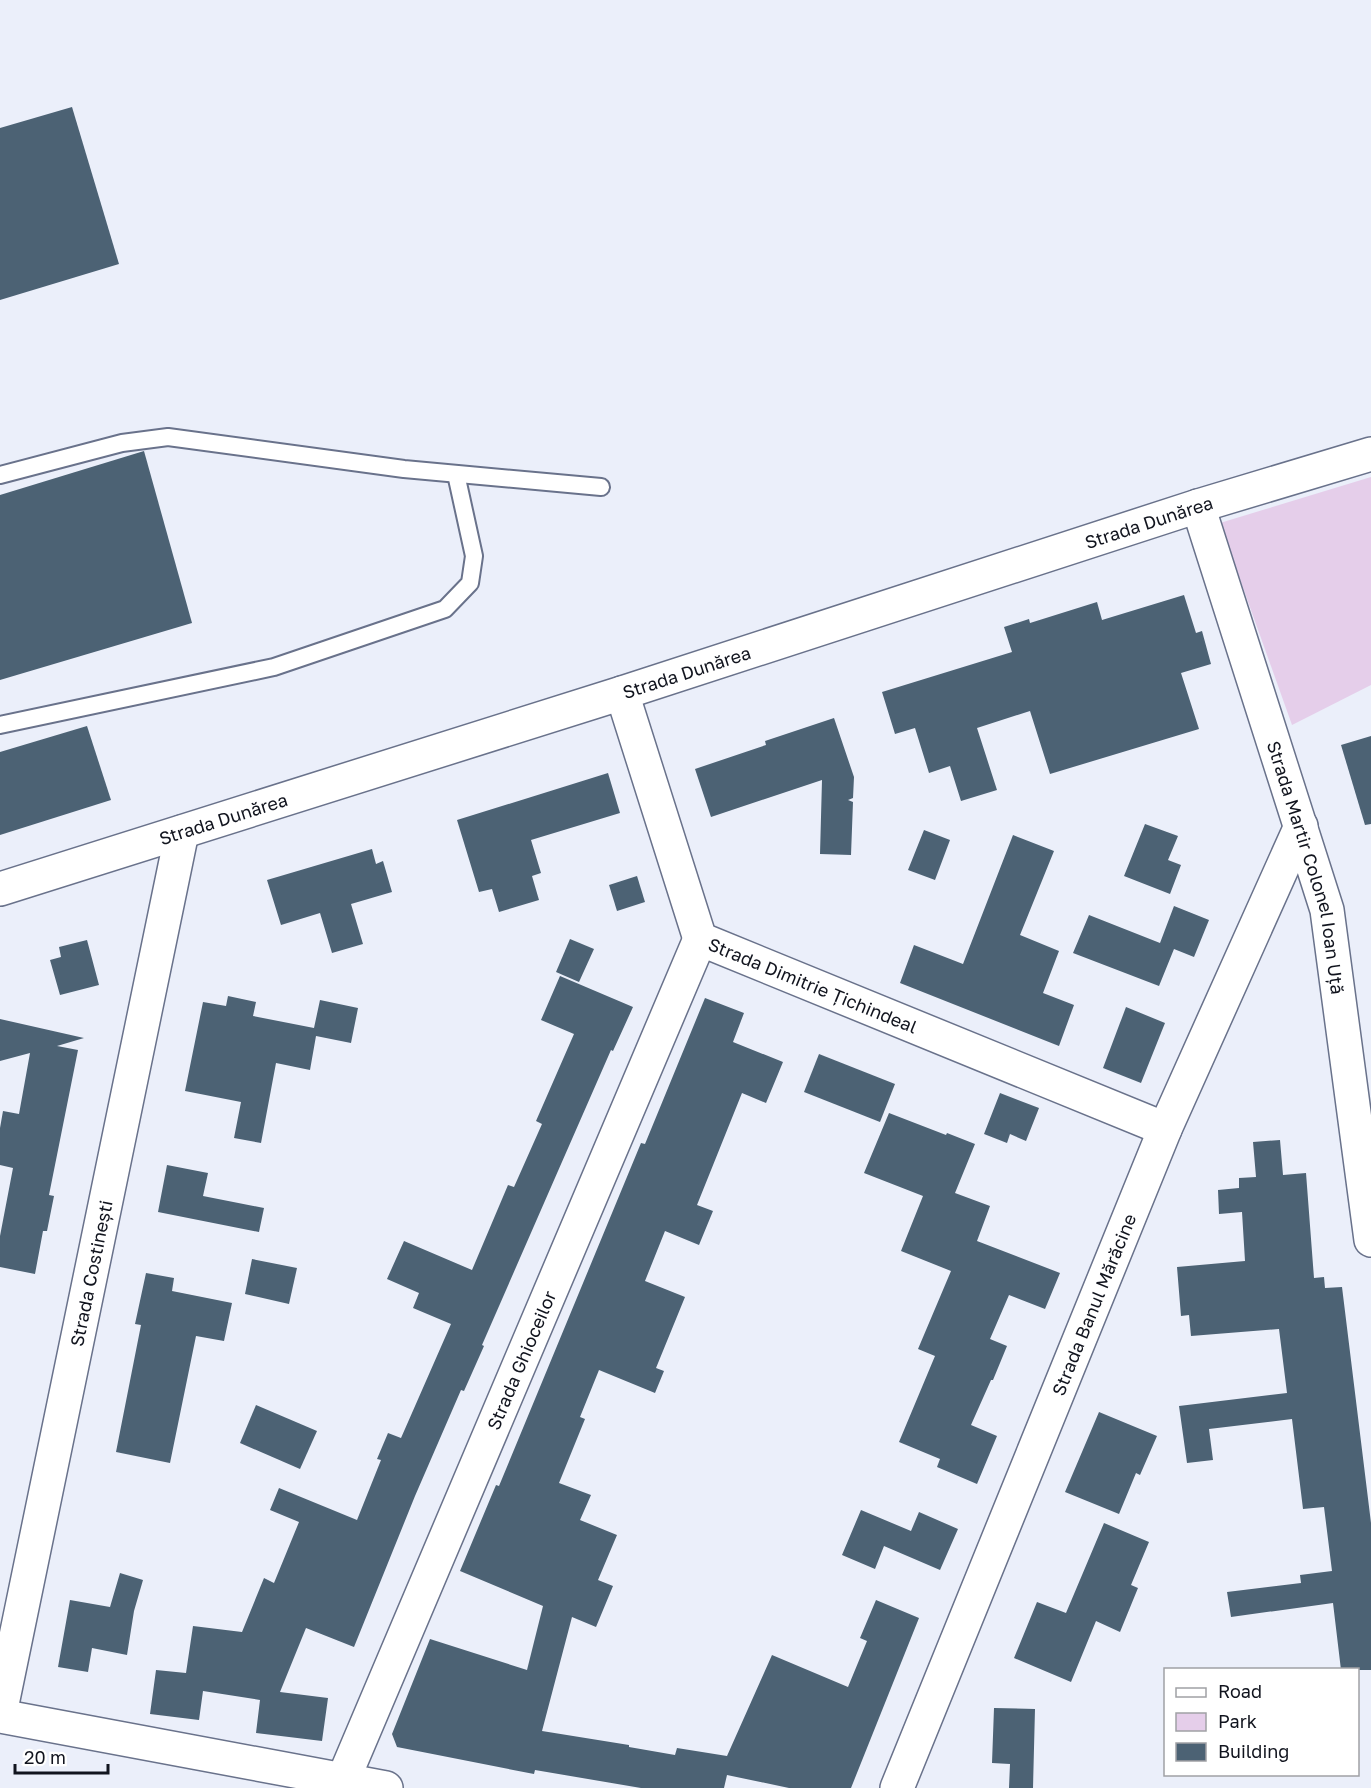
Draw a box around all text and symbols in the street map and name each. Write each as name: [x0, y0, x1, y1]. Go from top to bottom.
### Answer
street label: Strada Dunărea: [1082, 491, 1215, 553]
street label: Strada Dunărea: [620, 641, 753, 703]
street label: Strada Martir Colonel Ioan Uță: [1263, 738, 1349, 995]
street label: Strada Dunărea: [156, 788, 290, 849]
street label: Strada Dimitrie Țichindeal: [705, 933, 921, 1038]
street label: Strada Costinești: [65, 1198, 117, 1348]
street label: Strada Banul Mărăcine: [1047, 1210, 1140, 1399]
street label: Strada Ghioceilor: [482, 1287, 560, 1433]
legend: [1164, 1668, 1359, 1776]
text: Road: [1218, 1680, 1262, 1702]
text: Park: [1218, 1710, 1257, 1732]
scale bar: [15, 1737, 108, 1775]
text: Building: [1218, 1740, 1289, 1762]
text: 20 m: [24, 1746, 66, 1768]

